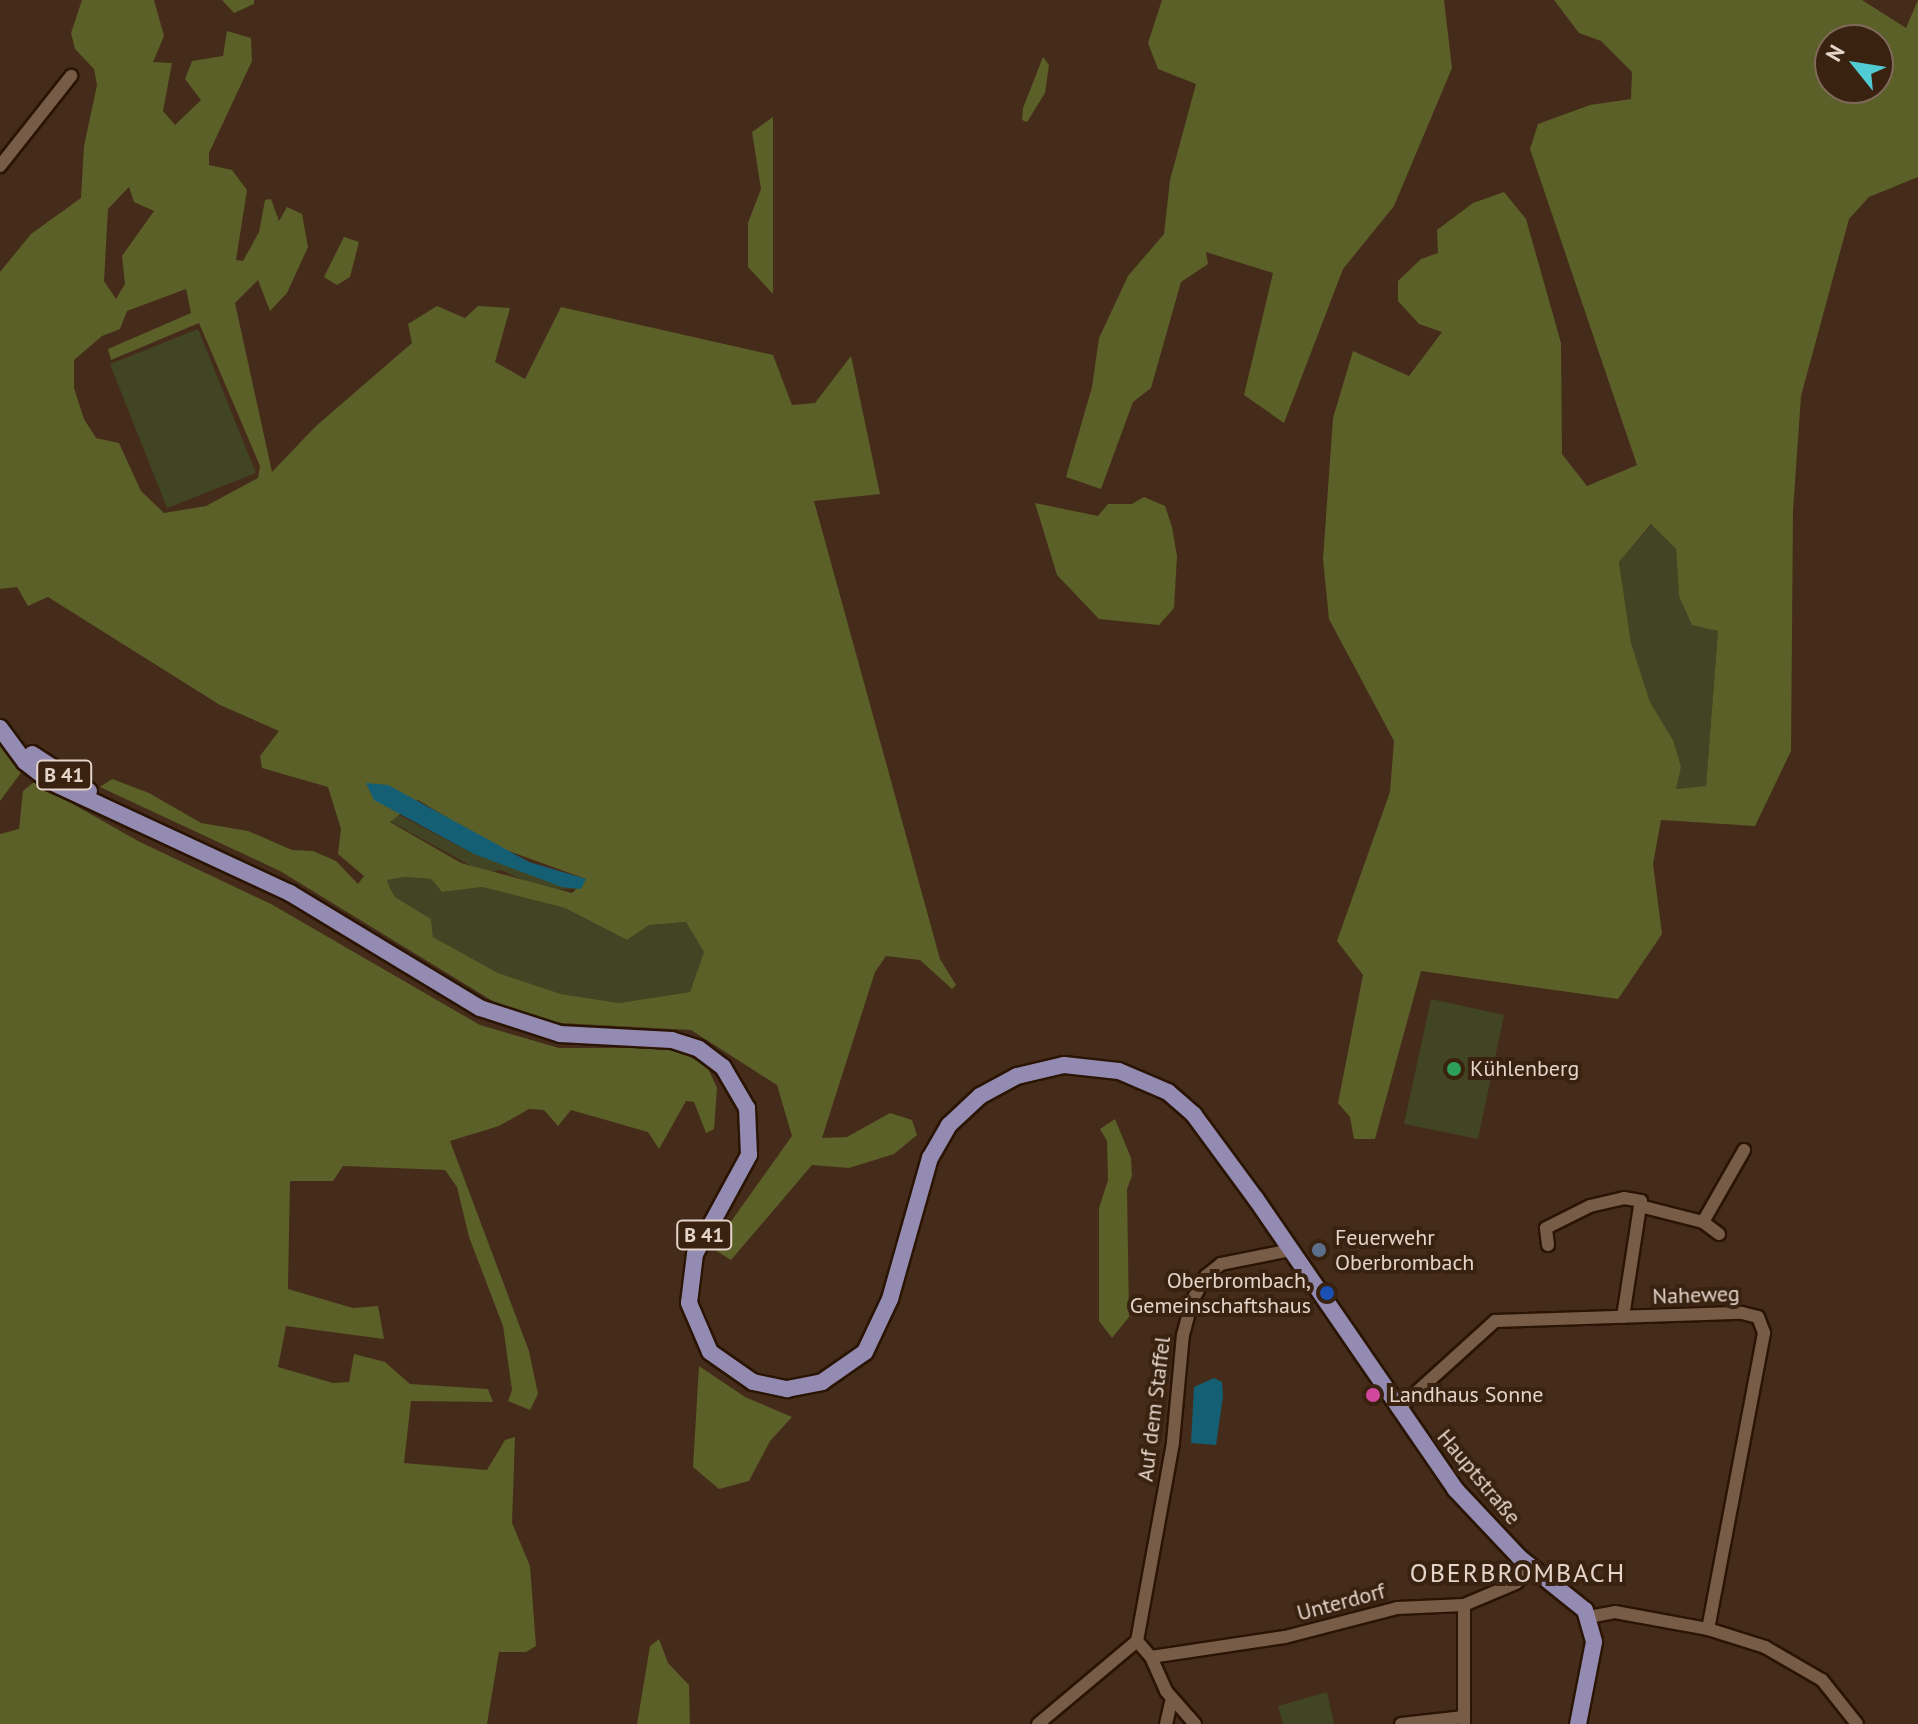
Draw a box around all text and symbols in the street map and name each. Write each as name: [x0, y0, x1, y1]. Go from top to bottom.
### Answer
north arrow: [1814, 24, 1894, 104]
text: N: [1819, 40, 1851, 66]
road number: B 41: [36, 759, 92, 791]
place label: Kühlenberg: [1470, 1056, 1579, 1082]
marker: Kühlenberg: [1445, 1060, 1463, 1078]
road number: B 41: [676, 1219, 732, 1251]
place label: Feuerwehr Oberbrombach: [1335, 1224, 1474, 1276]
marker: Feuerwehr Oberbrombach: [1310, 1241, 1328, 1259]
place label: Oberbrombach, Gemeinschaftshaus: [1130, 1267, 1311, 1318]
street label: Naheweg: [1652, 1280, 1740, 1310]
marker: Oberbrombach, Gemeinschaftshaus: [1318, 1284, 1336, 1302]
street label: Auf dem Staffel: [1132, 1335, 1176, 1483]
place label: Landhaus Sonne: [1389, 1382, 1543, 1408]
marker: Landhaus Sonne: [1364, 1386, 1382, 1404]
street label: Hauptstraße: [1432, 1424, 1526, 1530]
district label: OBERBROMBACH: [1410, 1557, 1626, 1589]
street label: Unterdorf: [1294, 1578, 1388, 1626]

